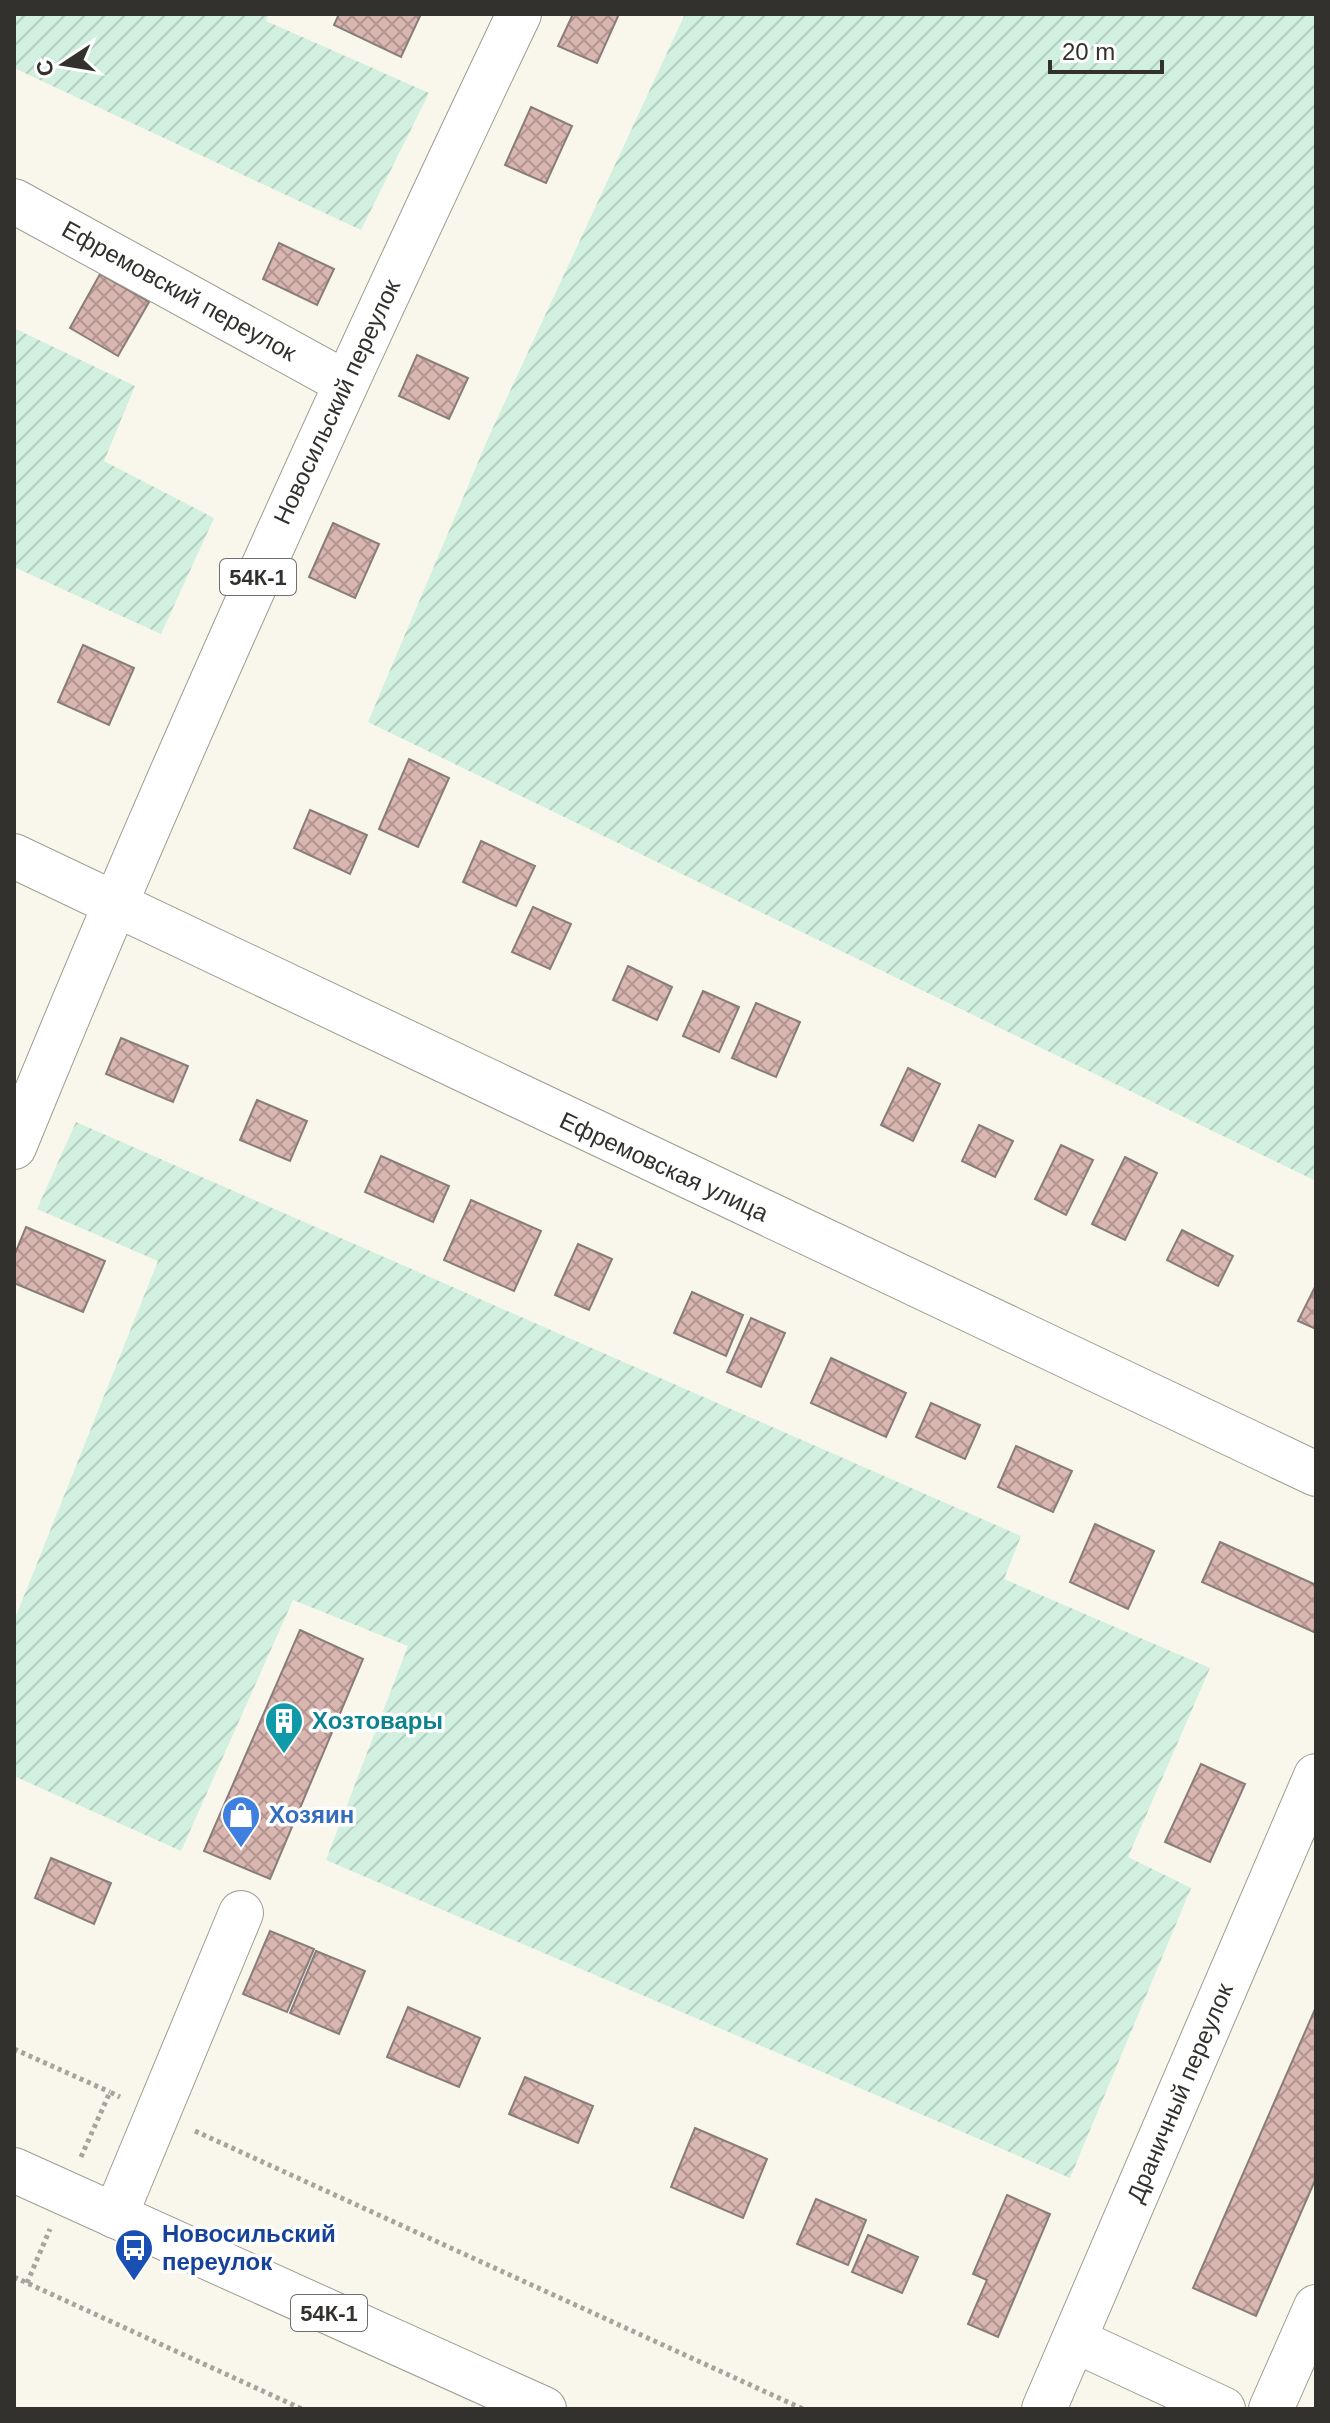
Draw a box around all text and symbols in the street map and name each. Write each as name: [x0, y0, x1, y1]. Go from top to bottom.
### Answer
north arrow: [24, 24, 104, 104]
scale bar: [1050, 24, 1162, 74]
text: 20 m: [1062, 38, 1115, 65]
text: С: [31, 58, 59, 78]
street label: Ефремовский переулок: [58, 215, 301, 366]
street label: Новосильский переулок: [268, 275, 405, 528]
road number: 54К-1: [220, 559, 296, 595]
street label: Ефремовская улица: [556, 1106, 773, 1227]
building icon: Хозтовары: [263, 1700, 305, 1755]
place label: Хозтовары: [312, 1707, 443, 1734]
shop icon: Хозяин: [220, 1794, 262, 1849]
place label: Хозяин: [269, 1801, 354, 1828]
street label: Драничный переулок: [1121, 1979, 1238, 2206]
place label: Новосильский переулок: [162, 2220, 336, 2275]
bus stop icon: Новосильский переулок: [113, 2227, 155, 2282]
road number: 54К-1: [291, 2295, 367, 2331]

